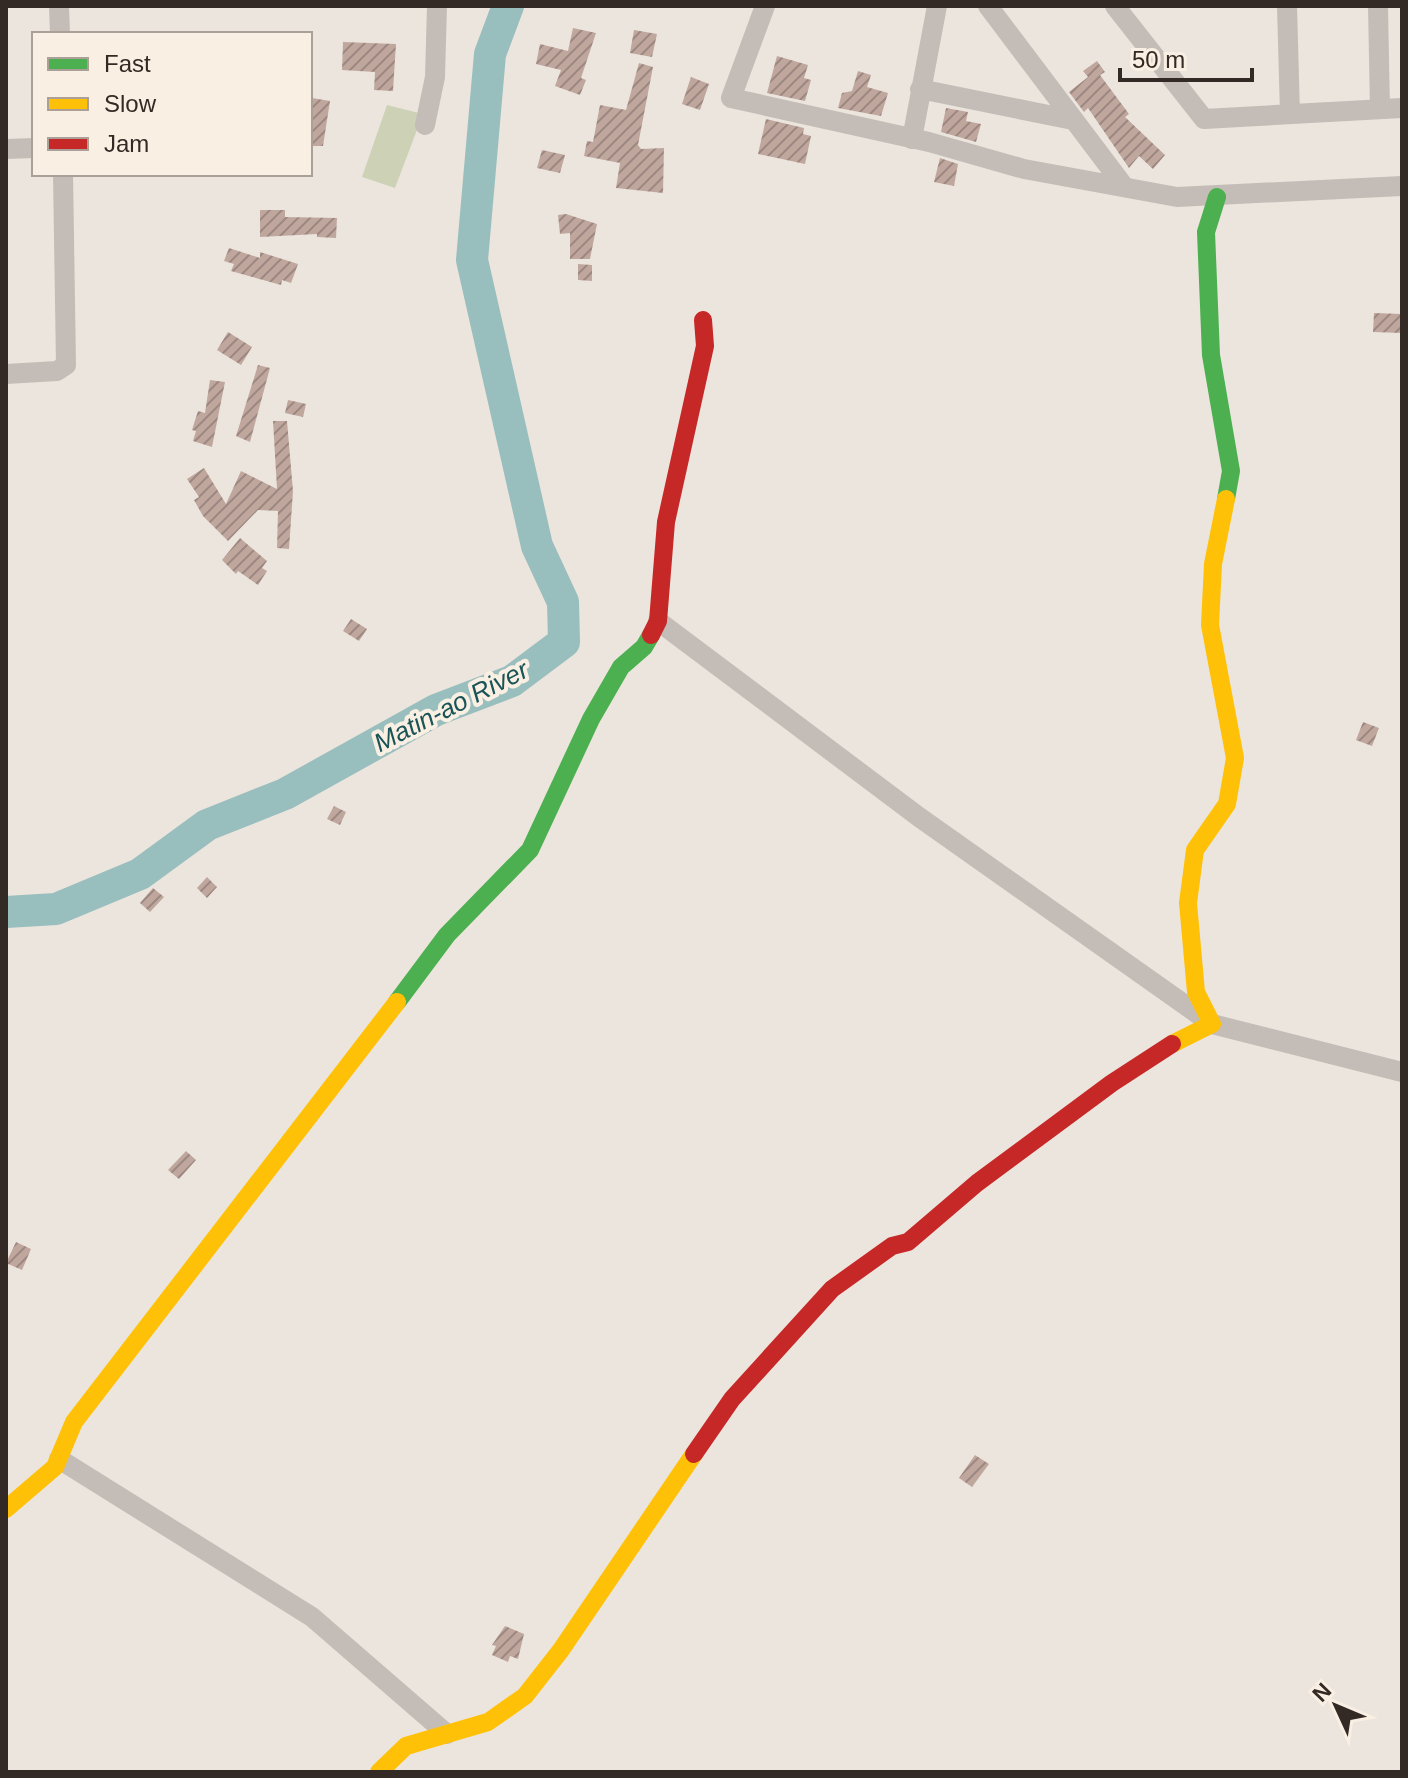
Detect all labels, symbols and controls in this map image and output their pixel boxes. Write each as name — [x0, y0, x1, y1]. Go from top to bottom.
legend — [32, 32, 312, 176]
scale bar — [1120, 32, 1252, 82]
text: 50 m — [1132, 46, 1185, 73]
text: Fast — [104, 50, 151, 77]
text: Slow — [104, 90, 157, 117]
text: Jam — [104, 130, 149, 157]
water label: Matin-ao River — [369, 654, 534, 758]
north arrow — [1296, 1666, 1376, 1746]
text: N — [1307, 1678, 1336, 1707]

